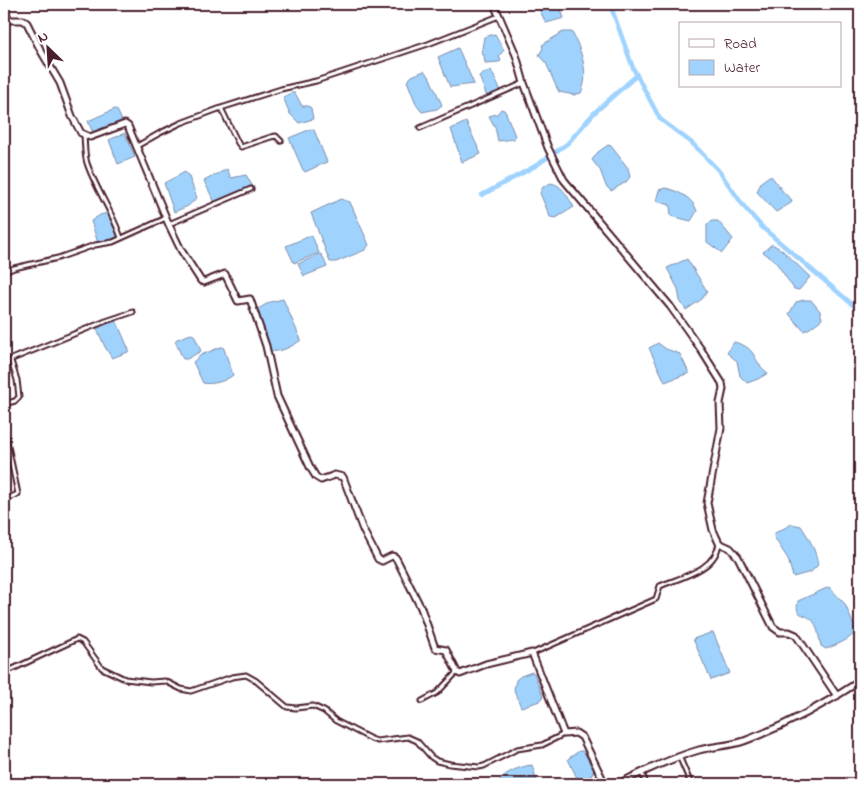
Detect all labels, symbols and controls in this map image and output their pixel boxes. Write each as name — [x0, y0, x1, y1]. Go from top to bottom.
north arrow — [22, 22, 72, 72]
legend — [679, 22, 842, 88]
text: N — [34, 26, 52, 49]
text: Road — [724, 33, 757, 55]
text: Water — [724, 57, 760, 79]

